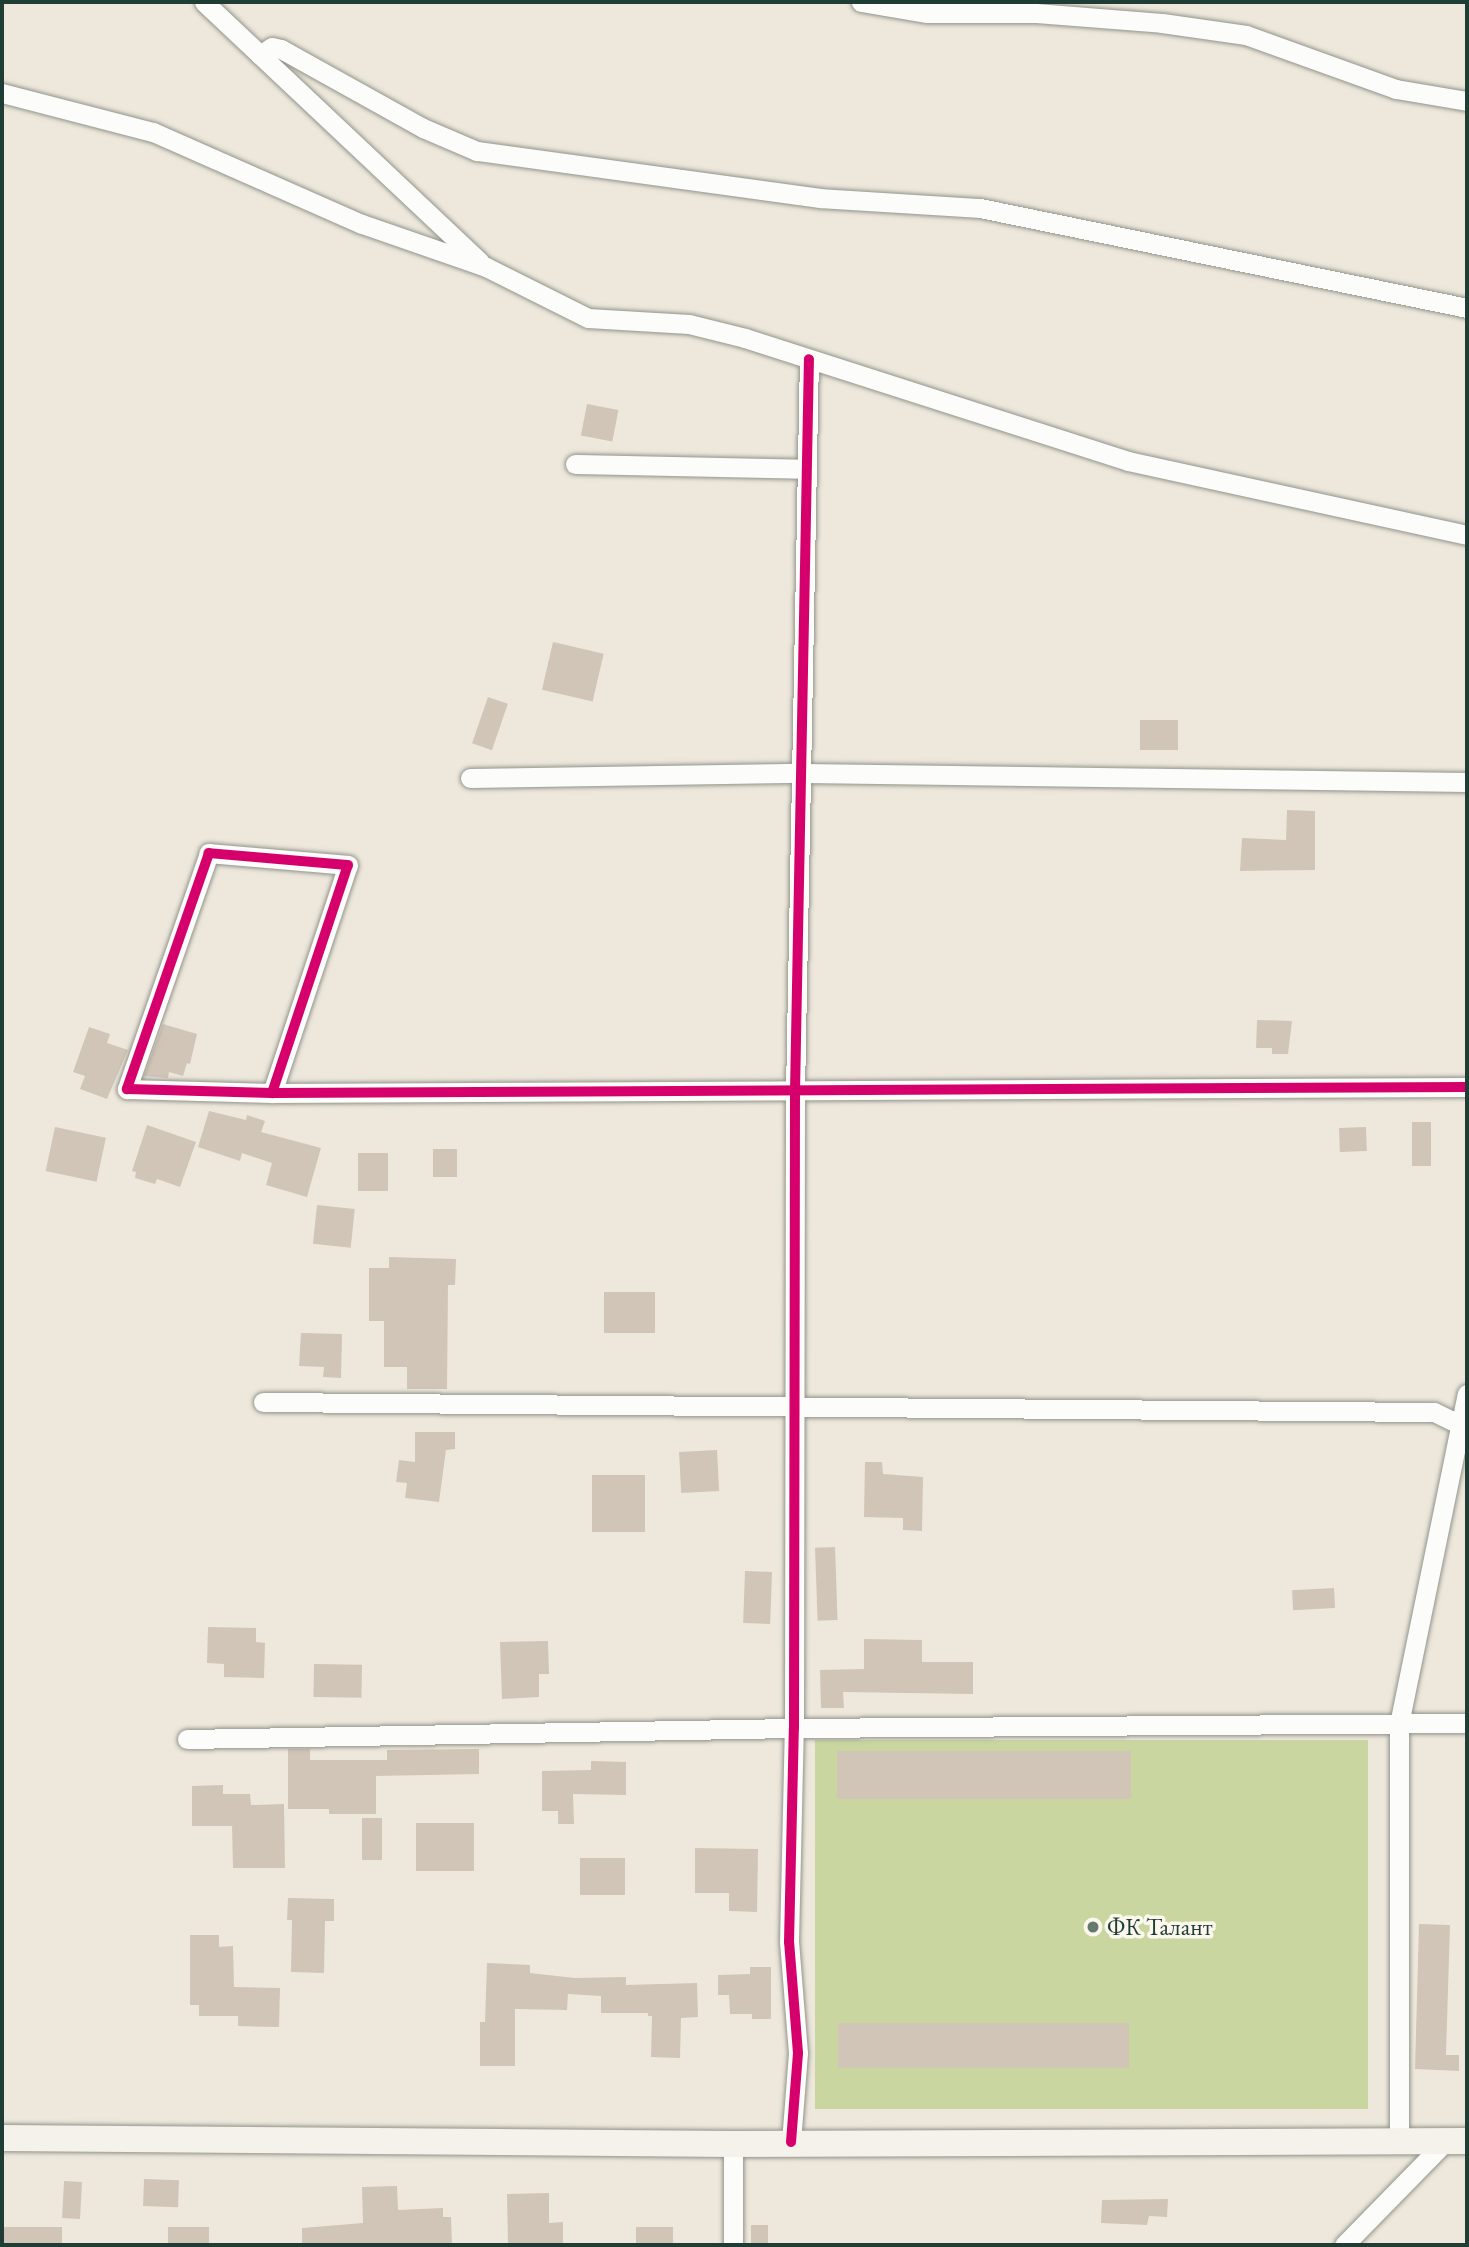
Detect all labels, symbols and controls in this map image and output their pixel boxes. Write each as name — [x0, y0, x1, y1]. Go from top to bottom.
place label: ФК Талант — [1107, 1913, 1213, 1941]
marker: ФК Талант — [1085, 1919, 1101, 1935]

